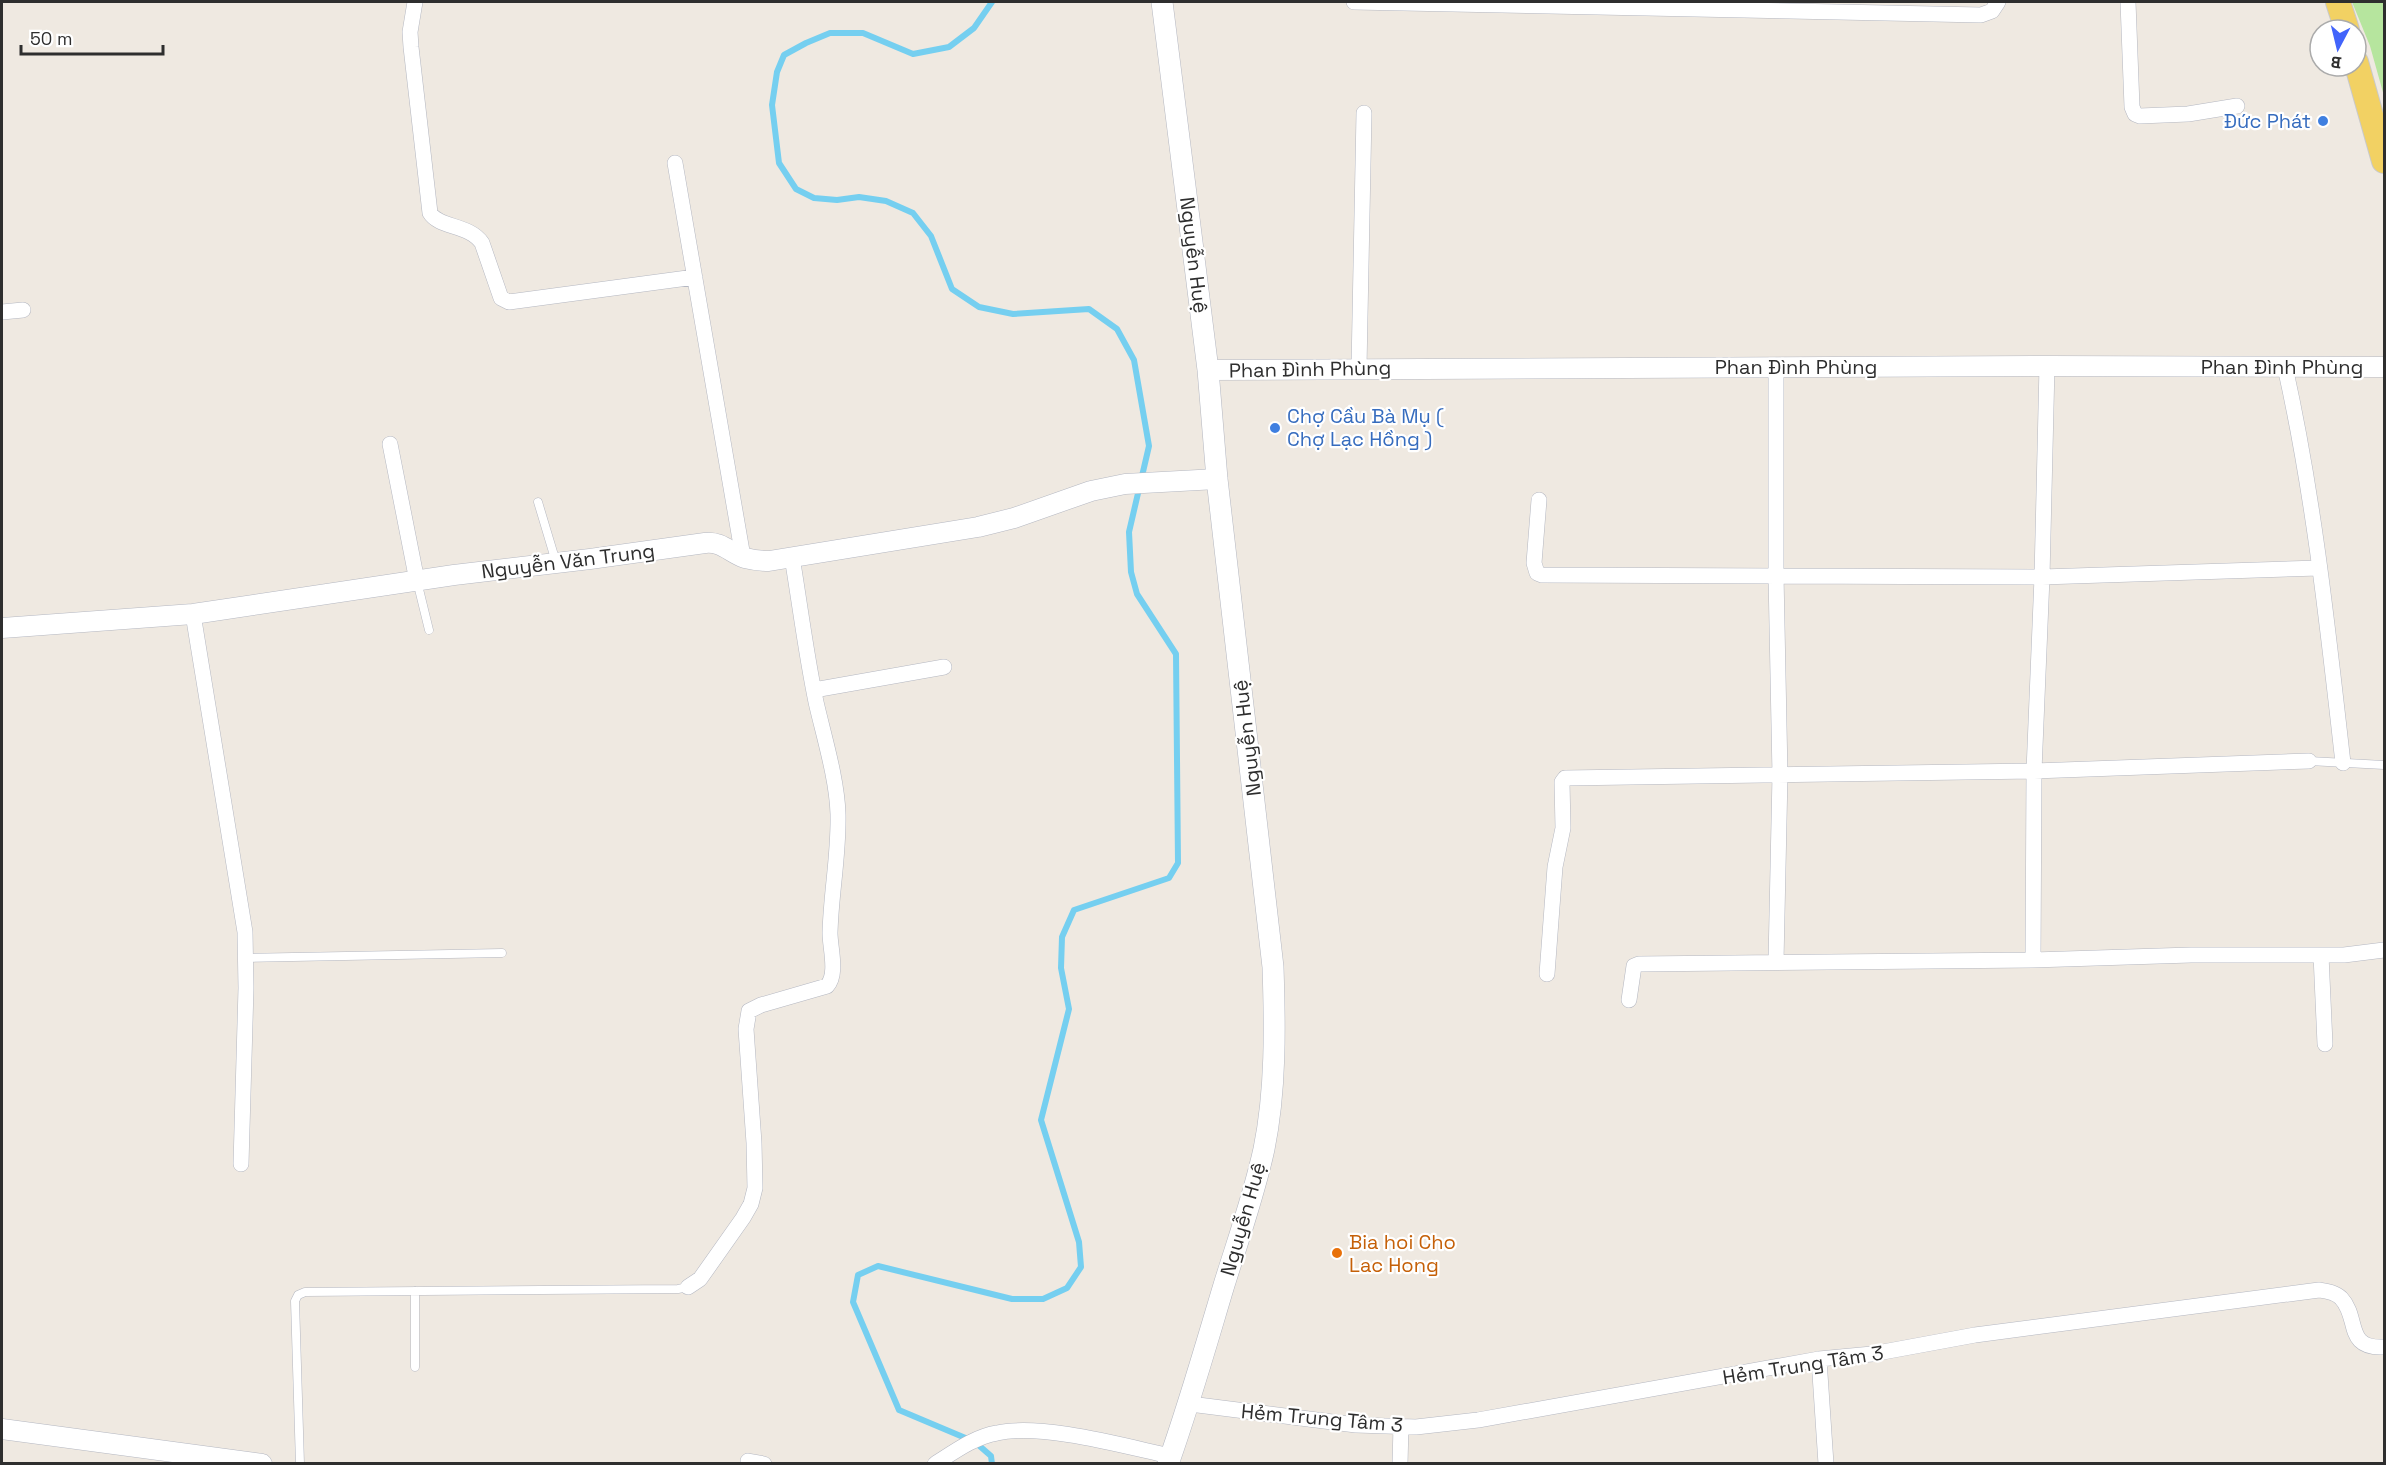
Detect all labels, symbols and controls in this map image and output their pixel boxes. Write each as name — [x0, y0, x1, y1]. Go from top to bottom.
scale bar — [21, 18, 164, 56]
north arrow — [2308, 18, 2368, 78]
text: 50 m — [30, 27, 72, 50]
text: B — [2330, 51, 2343, 73]
place label: Đức Phát — [2224, 108, 2311, 134]
marker: Đức Phát — [2316, 114, 2330, 128]
street label: Nguyễn Huệ — [1174, 195, 1214, 315]
street label: Phan Đình Phùng — [1715, 354, 1877, 380]
street label: Phan Đình Phùng — [2201, 354, 2363, 380]
street label: Phan Đình Phùng — [1229, 355, 1391, 383]
place label: Chợ Cầu Bà Mụ ( Chợ Lạc Hồng ) — [1287, 403, 1444, 452]
marker: Chợ Cầu Bà Mụ ( Chợ Lạc Hồng ) — [1268, 421, 1282, 435]
street label: Nguyễn Văn Trung — [480, 537, 656, 585]
street label: Nguyễn Huệ — [1227, 678, 1267, 798]
street label: Nguyễn Huệ — [1214, 1159, 1272, 1279]
place label: Bia hoi Cho Lac Hong — [1349, 1229, 1456, 1278]
marker: Bia hoi Cho Lac Hong — [1330, 1246, 1344, 1260]
street label: Hẻm Trung Tâm 3 — [1721, 1339, 1885, 1391]
street label: Hẻm Trung Tâm 3 — [1240, 1398, 1404, 1438]

